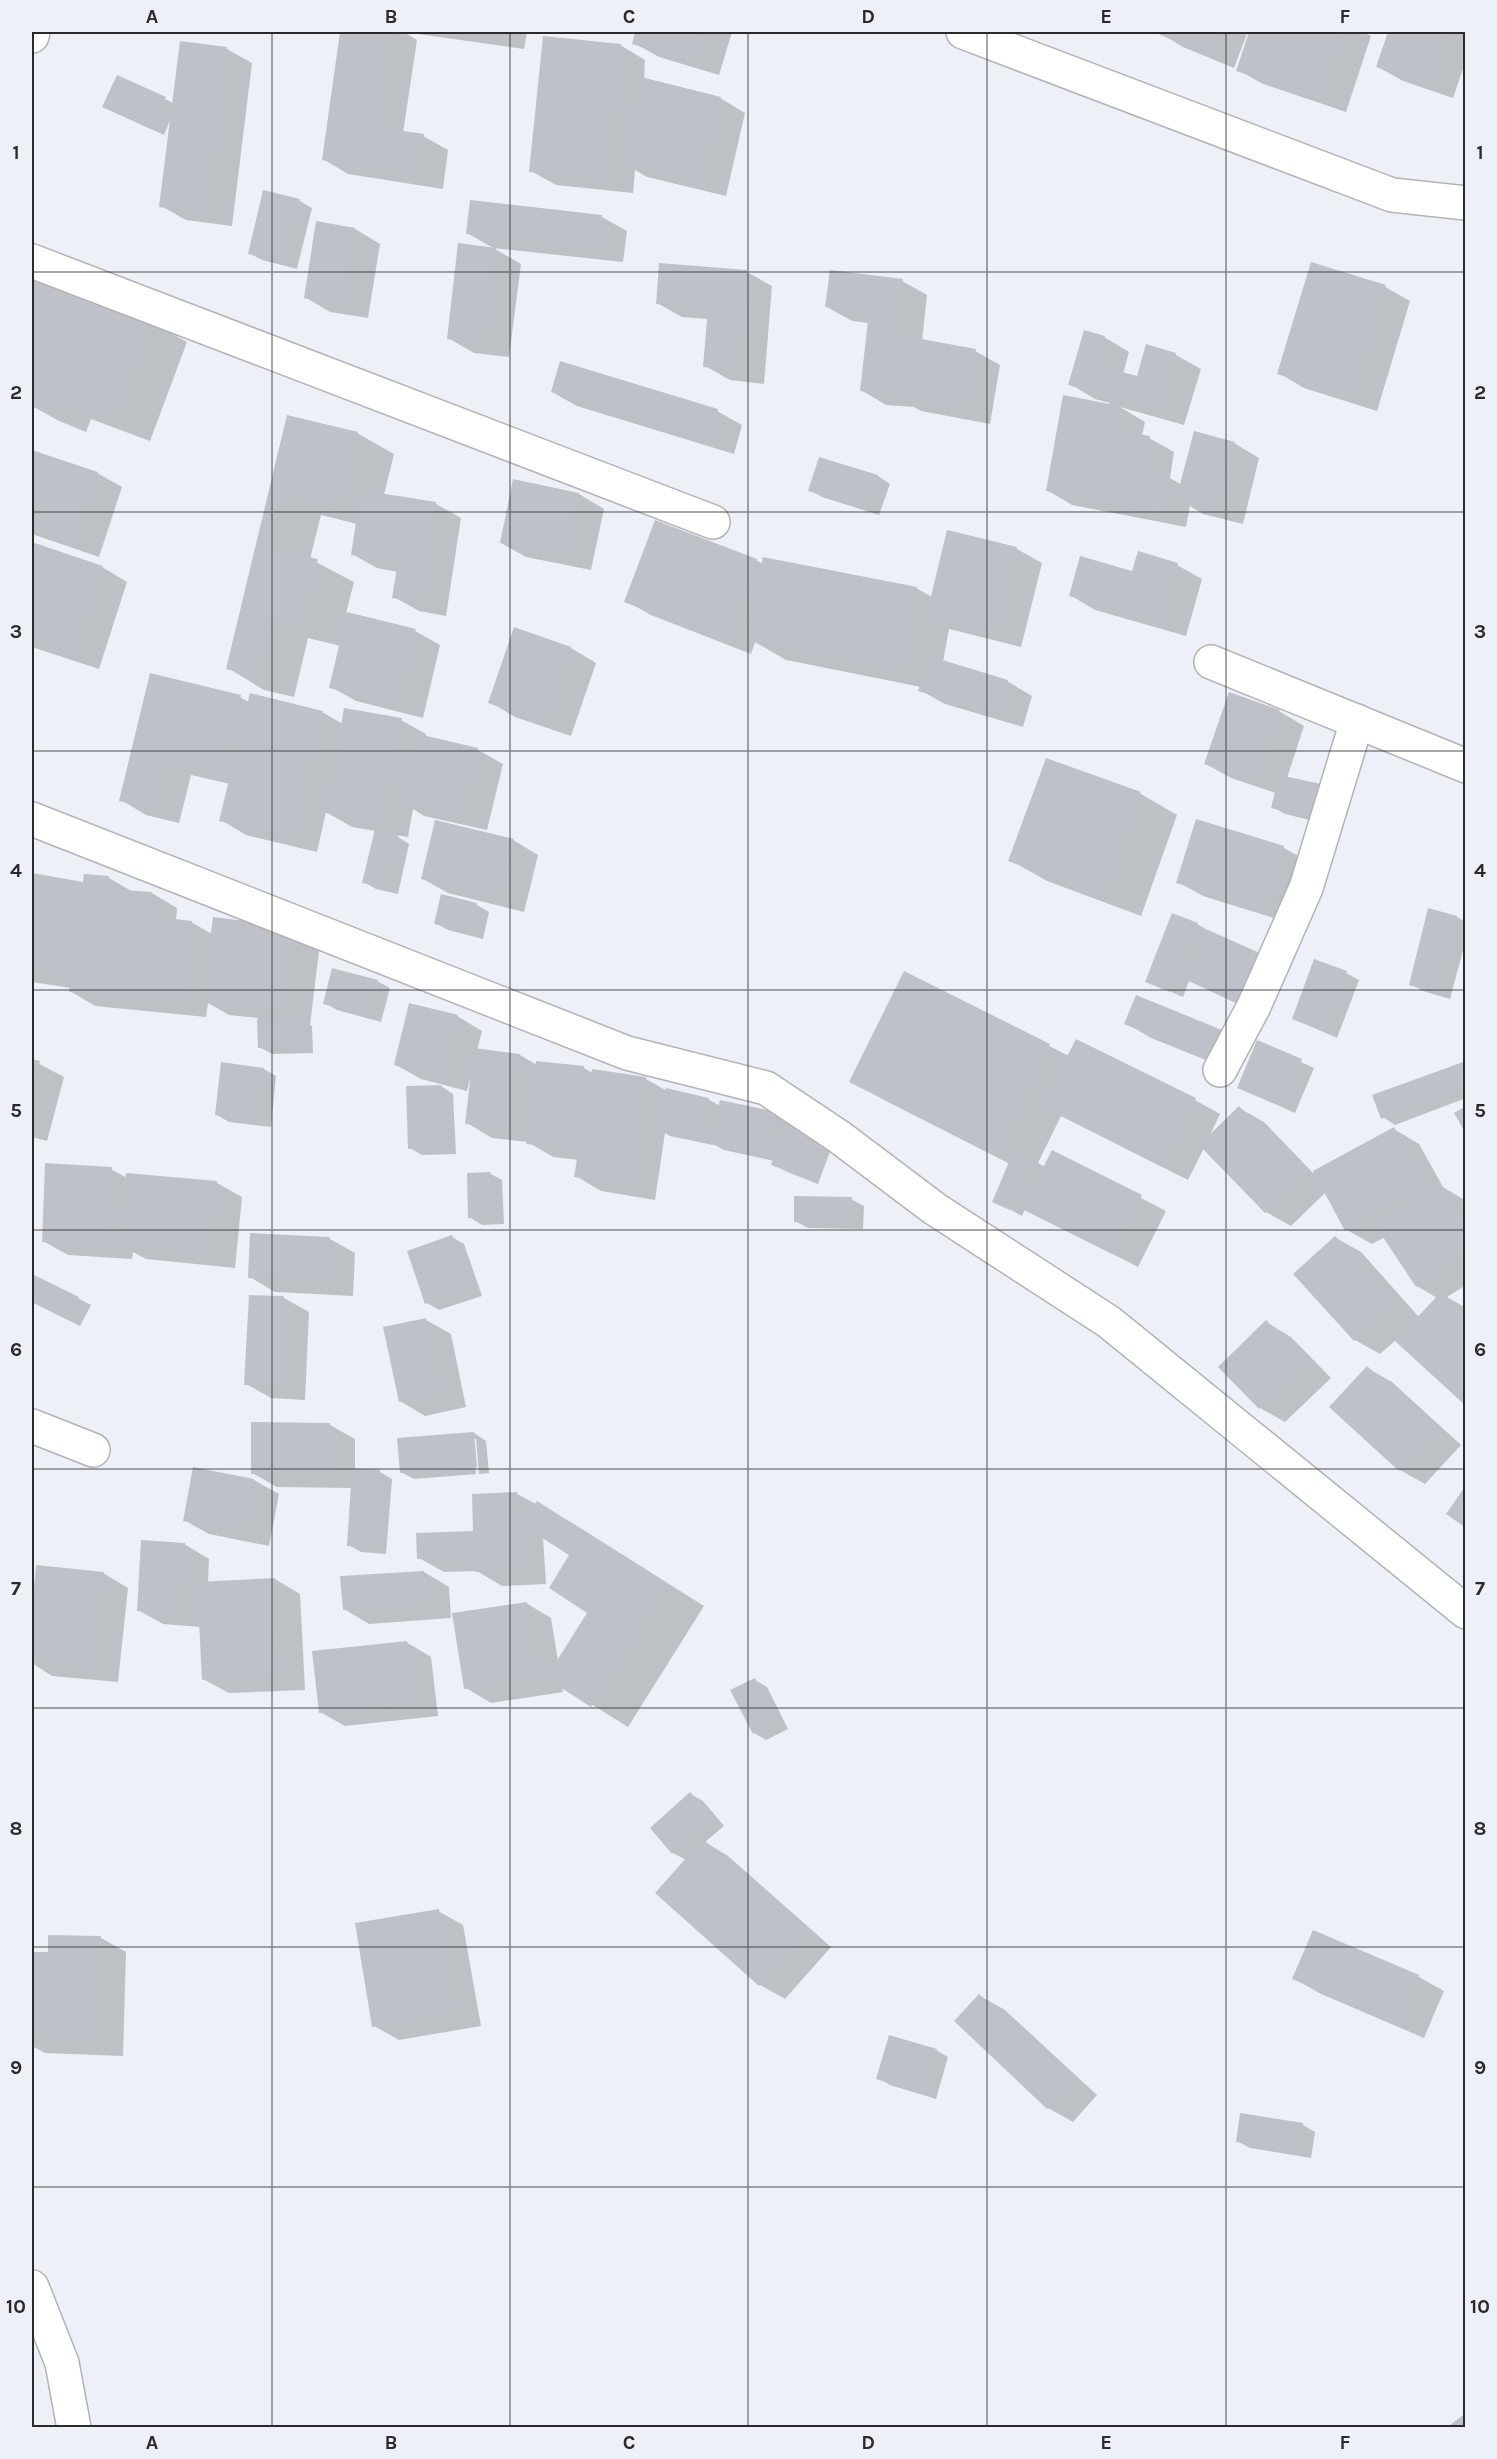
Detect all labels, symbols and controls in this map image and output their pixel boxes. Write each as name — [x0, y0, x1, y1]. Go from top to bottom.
text: A — [146, 5, 159, 28]
text: B — [385, 5, 397, 28]
text: C — [623, 5, 635, 28]
text: D — [861, 5, 875, 28]
text: E — [1100, 5, 1112, 28]
text: F — [1340, 5, 1351, 28]
text: 1 — [12, 141, 20, 164]
text: 1 — [1476, 141, 1484, 164]
text: 2 — [10, 381, 22, 404]
text: 2 — [1474, 381, 1486, 404]
text: 3 — [10, 620, 22, 643]
text: 3 — [1474, 620, 1486, 643]
text: 4 — [10, 859, 22, 882]
text: 4 — [1474, 859, 1486, 882]
text: 5 — [10, 1099, 22, 1122]
text: 5 — [1474, 1099, 1486, 1122]
text: 6 — [10, 1338, 22, 1361]
text: 6 — [1474, 1338, 1486, 1361]
text: 7 — [11, 1577, 21, 1600]
text: 7 — [1475, 1577, 1485, 1600]
text: 8 — [10, 1817, 22, 1840]
text: 8 — [1474, 1817, 1486, 1840]
text: 9 — [10, 2056, 22, 2079]
text: 9 — [1474, 2056, 1486, 2079]
text: 10 — [6, 2295, 26, 2318]
text: 10 — [1470, 2295, 1490, 2318]
text: A — [146, 2431, 159, 2454]
text: B — [385, 2431, 397, 2454]
text: C — [623, 2431, 635, 2454]
text: D — [861, 2431, 875, 2454]
text: E — [1100, 2431, 1112, 2454]
text: F — [1340, 2431, 1351, 2454]

